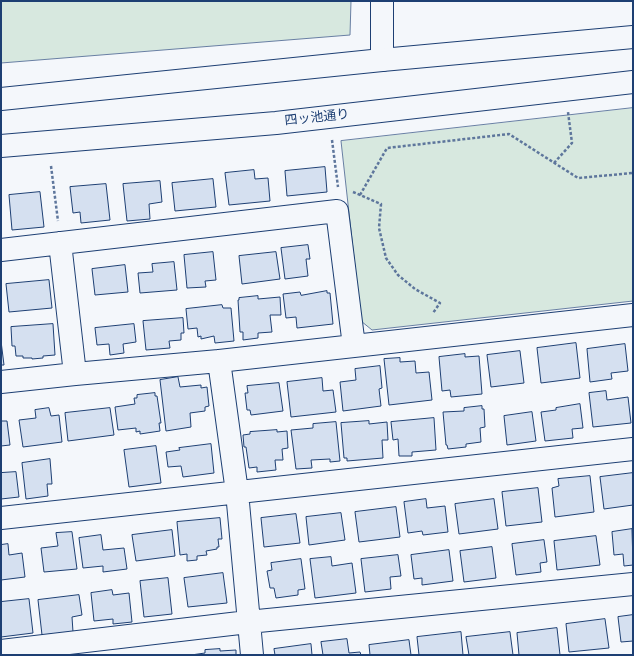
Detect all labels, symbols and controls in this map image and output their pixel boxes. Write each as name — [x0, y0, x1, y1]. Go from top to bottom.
street label: 四ッ池通り — [284, 107, 350, 129]

